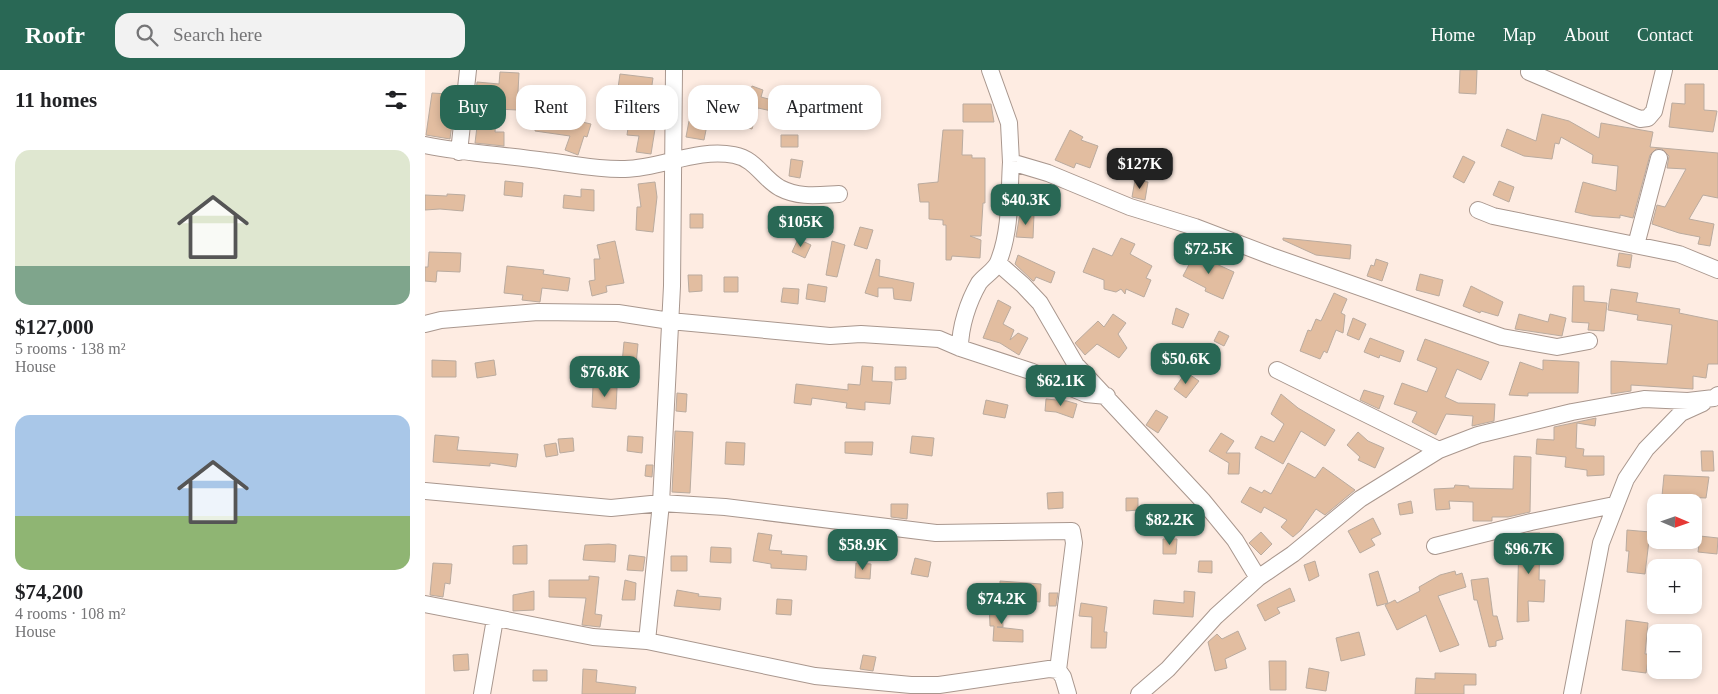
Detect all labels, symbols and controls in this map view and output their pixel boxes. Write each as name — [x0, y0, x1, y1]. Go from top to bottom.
search box — [115, 13, 465, 58]
icon: search — [133, 21, 161, 49]
text: Roofr — [25, 22, 85, 48]
text: Search here — [173, 24, 262, 45]
text: Home — [1431, 25, 1475, 45]
text: Map — [1503, 25, 1536, 45]
text: About — [1564, 25, 1609, 45]
text: Contact — [1637, 25, 1693, 45]
chip: Buy — [440, 85, 506, 130]
chip: Rent — [516, 85, 586, 130]
chip: Filters — [596, 85, 678, 130]
chip: New — [688, 85, 758, 130]
chip: Apartment — [768, 85, 881, 130]
icon: filters — [382, 86, 410, 114]
text: 11 homes — [15, 88, 97, 112]
pin: $127K — [1105, 148, 1175, 190]
text: $127K — [1118, 155, 1162, 172]
icon: home — [168, 182, 258, 272]
pin: $40.3K — [985, 184, 1067, 226]
text: $40.3K — [1002, 191, 1050, 208]
pin: $105K — [766, 206, 836, 248]
text: $105K — [779, 213, 823, 230]
pin: $72.5K — [1168, 232, 1250, 275]
text: $72.5K — [1185, 240, 1233, 257]
text: $127,000 — [15, 315, 94, 339]
text: 5 rooms · 138 m² — [15, 340, 126, 357]
pin: $50.6K — [1145, 342, 1227, 385]
text: $50.6K — [1162, 350, 1210, 367]
pin: $76.8K — [564, 356, 646, 398]
text: House — [15, 358, 56, 375]
text: $76.8K — [581, 363, 629, 380]
pin: $62.1K — [1020, 364, 1102, 407]
text: $62.1K — [1037, 372, 1085, 389]
icon: home — [168, 447, 258, 537]
north arrow — [1647, 494, 1703, 549]
map controls — [1647, 494, 1702, 679]
pin: $82.2K — [1129, 504, 1211, 546]
text: $82.2K — [1146, 511, 1194, 528]
pin: $58.9K — [822, 528, 904, 571]
pin: $96.7K — [1488, 532, 1570, 575]
text: $58.9K — [839, 536, 887, 553]
text: $96.7K — [1505, 540, 1553, 557]
button: + — [1647, 559, 1702, 614]
text: $74,200 — [15, 580, 83, 604]
pin: $74.2K — [961, 582, 1043, 625]
text: $74.2K — [978, 590, 1026, 607]
text: 4 rooms · 108 m² — [15, 605, 126, 622]
text: House — [15, 623, 56, 640]
button: − — [1647, 624, 1702, 679]

